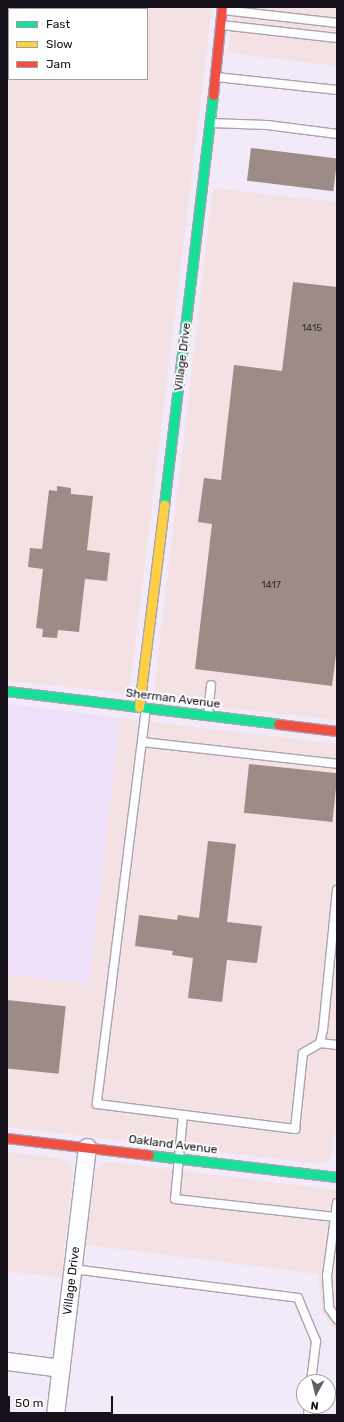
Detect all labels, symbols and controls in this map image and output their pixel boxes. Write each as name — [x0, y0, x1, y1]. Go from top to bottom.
legend — [8, 8, 148, 80]
text: Fast — [46, 17, 70, 31]
text: Slow — [46, 37, 73, 51]
text: Jam — [46, 57, 71, 71]
street label: Village Drive — [172, 322, 194, 392]
house number: 1415 — [302, 323, 322, 335]
house number: 1417 — [261, 580, 281, 592]
street label: Sherman Avenue — [125, 686, 221, 712]
street label: Oakland Avenue — [128, 1132, 218, 1158]
street label: Village Drive — [61, 1246, 83, 1316]
north arrow — [296, 1374, 336, 1414]
scale bar — [10, 1388, 115, 1414]
text: 50 m — [15, 1396, 43, 1410]
text: N — [310, 1398, 319, 1412]

